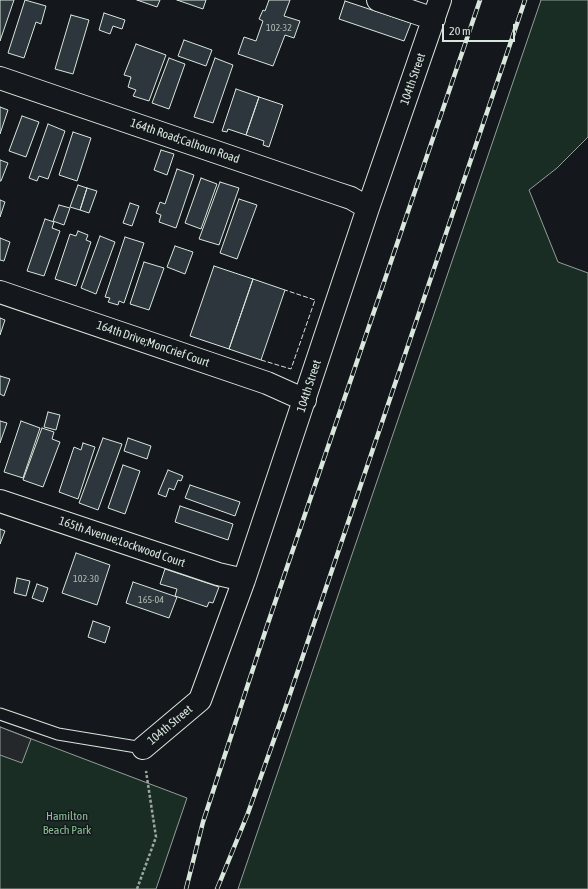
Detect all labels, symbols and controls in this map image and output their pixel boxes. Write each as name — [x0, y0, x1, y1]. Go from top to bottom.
scale bar — [444, 16, 517, 42]
house number: 102-32 — [266, 22, 292, 34]
text: 20 m — [449, 24, 471, 38]
street label: 104th Street — [397, 51, 429, 107]
street label: 164th Road;Calhoun Road — [128, 116, 242, 166]
street label: 164th Drive;MonCrief Court — [95, 318, 211, 370]
street label: 104th Street — [294, 358, 324, 414]
street label: 165th Avenue;Lockwood Court — [57, 514, 187, 570]
house number: 102-30 — [73, 573, 99, 585]
house number: 165-04 — [138, 594, 164, 606]
street label: 104th Street — [145, 702, 195, 748]
park label: Hamilton Beach Park — [43, 809, 91, 837]

